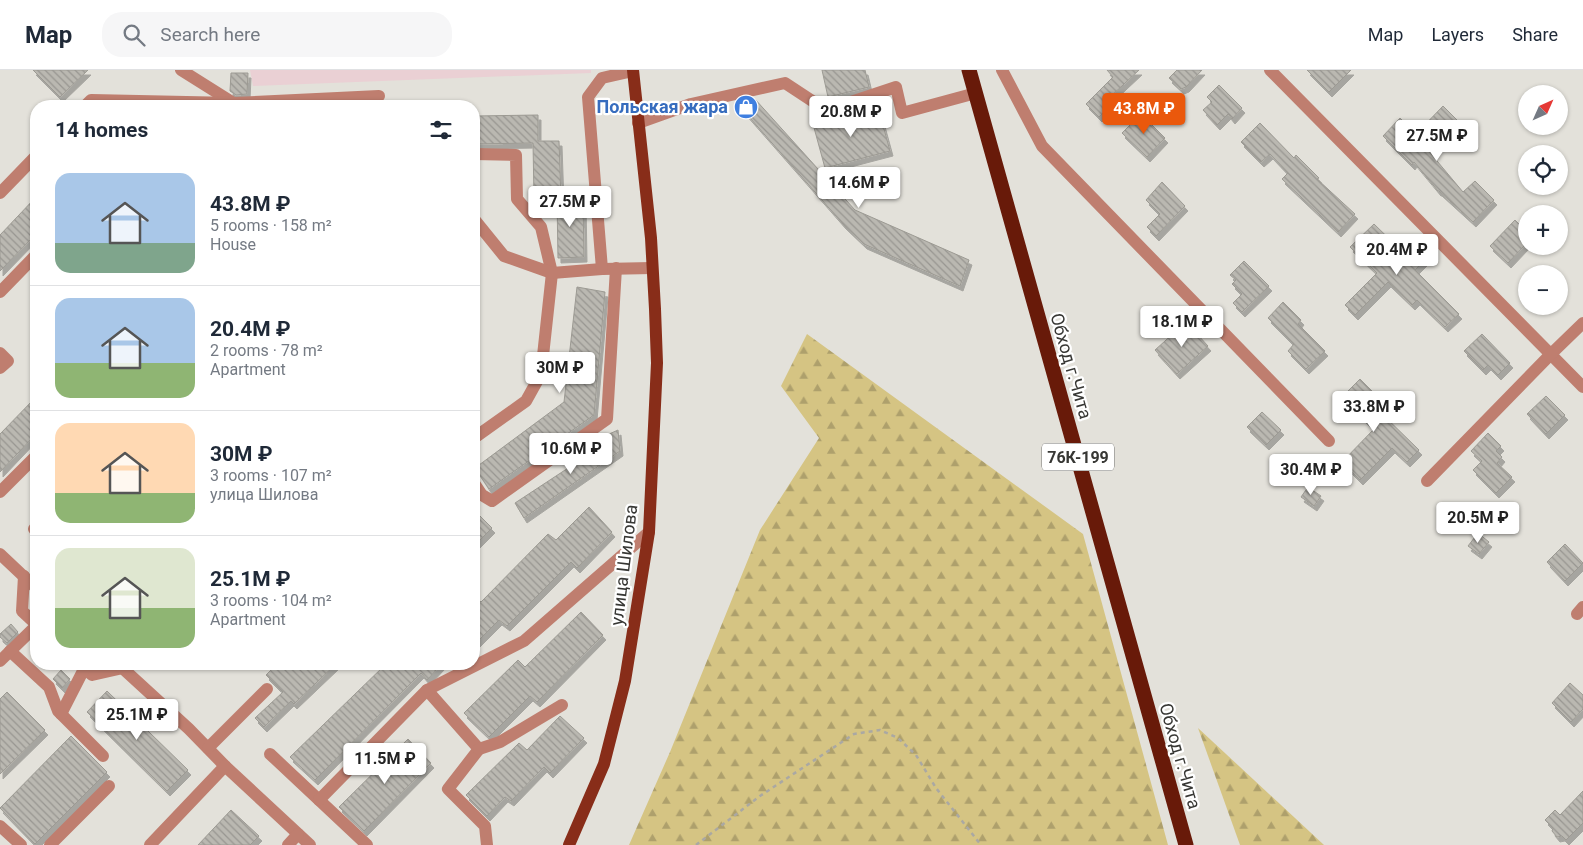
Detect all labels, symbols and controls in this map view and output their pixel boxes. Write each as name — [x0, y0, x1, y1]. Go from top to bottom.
search box — [102, 12, 452, 57]
text: Map — [25, 21, 72, 49]
icon: search — [120, 21, 148, 49]
text: Search here — [160, 23, 260, 46]
text: Map — [1368, 24, 1403, 45]
text: Layers — [1431, 24, 1484, 45]
text: Share — [1512, 24, 1558, 45]
north arrow — [1518, 85, 1568, 135]
map controls — [1518, 85, 1568, 315]
pin: 43.8M ₽ — [1098, 92, 1190, 135]
shop icon: Польская жара — [733, 94, 759, 120]
place label: Польская жара — [596, 96, 728, 117]
pin: 20.8M ₽ — [805, 96, 897, 138]
text: 43.8M ₽ — [1113, 99, 1175, 118]
text: 20.8M ₽ — [820, 102, 882, 121]
icon: filters — [427, 116, 455, 144]
text: 14 homes — [55, 118, 148, 142]
pin: 27.5M ₽ — [1391, 119, 1483, 162]
text: 27.5M ₽ — [1406, 126, 1468, 145]
button: locate — [1518, 145, 1568, 195]
pin: 14.6M ₽ — [813, 166, 905, 209]
text: 14.6M ₽ — [828, 173, 890, 192]
pin: 27.5M ₽ — [524, 186, 616, 228]
text: 43.8M ₽ — [210, 192, 291, 216]
text: 27.5M ₽ — [539, 192, 601, 211]
icon: home — [95, 193, 155, 253]
button: + — [1518, 205, 1568, 255]
text: 5 rooms · 158 m² — [210, 216, 332, 235]
pin: 20.4M ₽ — [1351, 234, 1443, 276]
text: House — [210, 235, 256, 254]
text: 20.4M ₽ — [1366, 240, 1428, 259]
button: − — [1518, 265, 1568, 315]
pin: 18.1M ₽ — [1136, 306, 1228, 348]
street label: Обход г.Чита — [1046, 310, 1097, 421]
text: 18.1M ₽ — [1151, 312, 1213, 331]
text: 20.4M ₽ — [210, 317, 291, 341]
icon: home — [95, 318, 155, 378]
text: 2 rooms · 78 m² — [210, 341, 323, 360]
pin: 30M ₽ — [525, 352, 595, 394]
text: 30M ₽ — [536, 358, 584, 377]
text: Apartment — [210, 360, 286, 379]
pin: 33.8M ₽ — [1328, 390, 1420, 433]
text: 33.8M ₽ — [1343, 397, 1405, 416]
pin: 10.6M ₽ — [525, 432, 617, 475]
text: 10.6M ₽ — [540, 439, 602, 458]
text: 30M ₽ — [210, 442, 273, 466]
icon: home — [95, 443, 155, 503]
road number: 76К-199 — [1042, 444, 1114, 471]
pin: 30.4M ₽ — [1265, 454, 1357, 496]
text: 30.4M ₽ — [1280, 460, 1342, 479]
text: 3 rooms · 107 m² — [210, 466, 332, 485]
text: улица Шилова — [210, 485, 318, 504]
pin: 20.5M ₽ — [1432, 502, 1524, 544]
street label: улица Шилова — [606, 503, 641, 627]
text: 20.5M ₽ — [1447, 508, 1509, 527]
text: 25.1M ₽ — [210, 567, 291, 591]
icon: home — [95, 568, 155, 628]
text: 3 rooms · 104 m² — [210, 591, 332, 610]
text: Apartment — [210, 610, 286, 629]
pin: 25.1M ₽ — [91, 698, 183, 741]
street label: Обход г.Чита — [1155, 700, 1206, 811]
text: 25.1M ₽ — [106, 705, 168, 724]
pin: 11.5M ₽ — [339, 742, 431, 785]
text: 11.5M ₽ — [354, 749, 416, 768]

